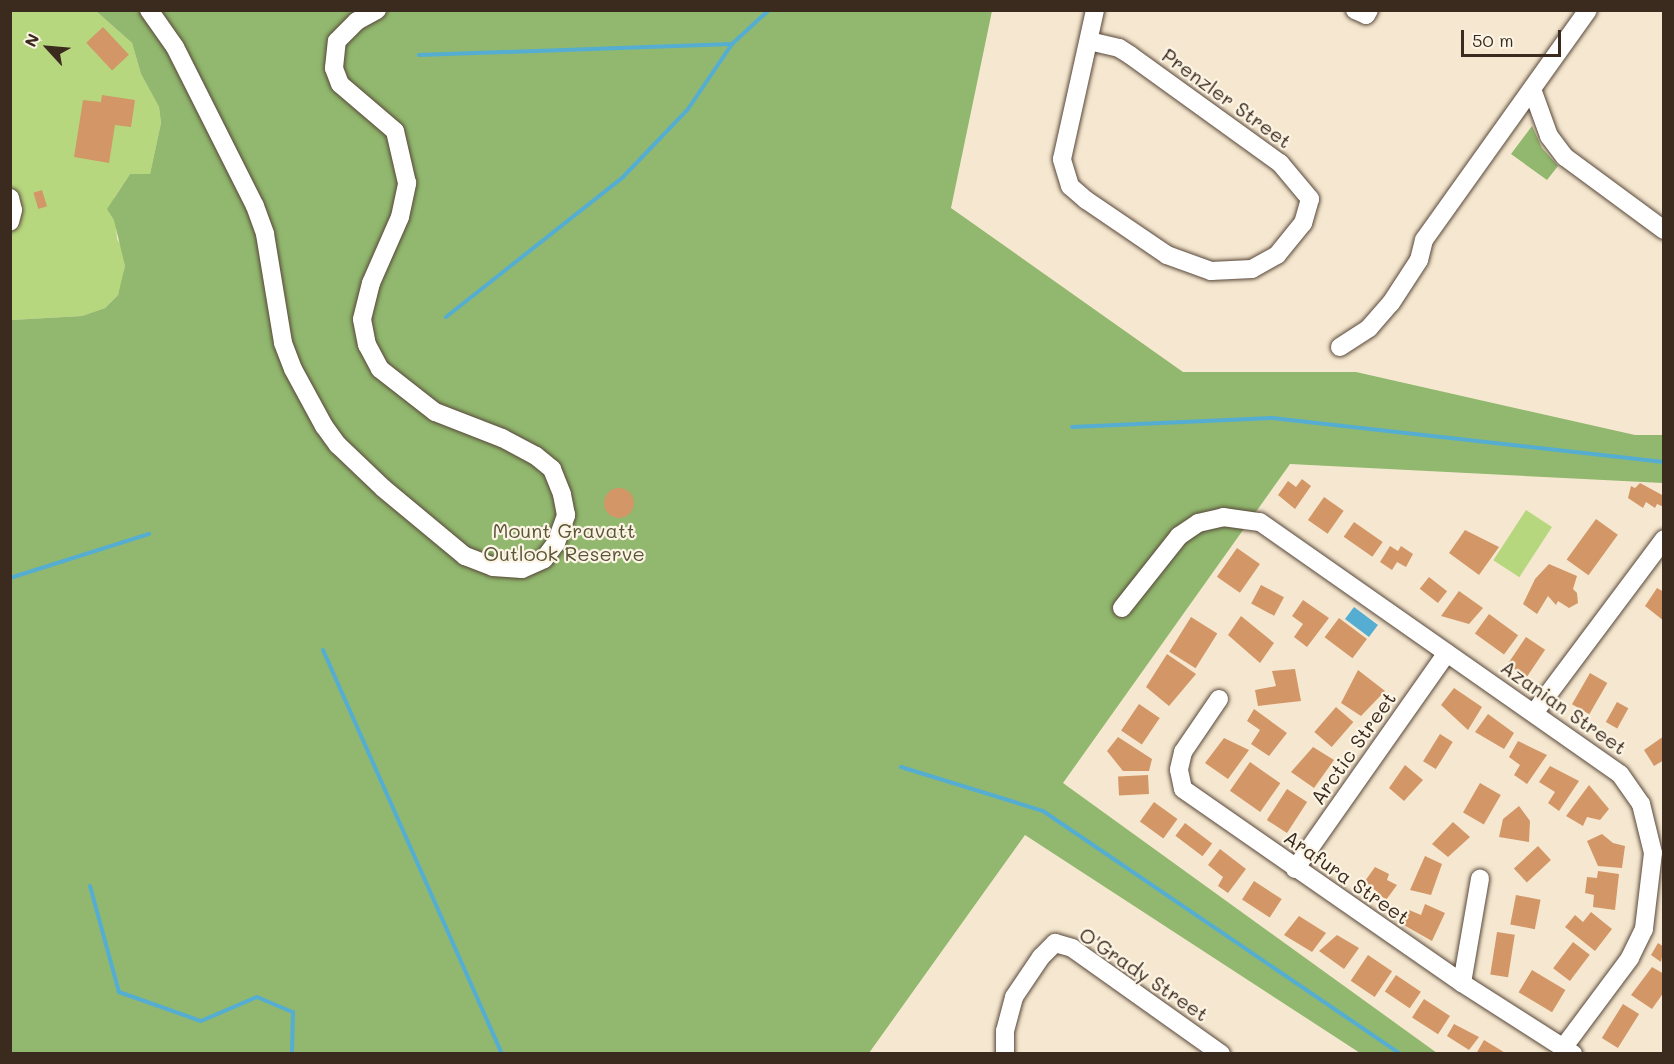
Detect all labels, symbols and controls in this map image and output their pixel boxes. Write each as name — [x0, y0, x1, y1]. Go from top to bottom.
north arrow — [18, 18, 78, 78]
scale bar — [1464, 18, 1564, 56]
text: 50 m — [1472, 28, 1514, 52]
text: N — [19, 30, 43, 50]
street label: Prenzler Street — [1158, 43, 1296, 153]
park label: Mount Gravatt Outlook Reserve — [483, 518, 645, 565]
street label: Azanian Street — [1496, 655, 1632, 759]
street label: Arctic Street — [1305, 687, 1401, 809]
street label: Arafura Street — [1280, 825, 1414, 929]
street label: O'Grady Street — [1075, 922, 1213, 1026]

